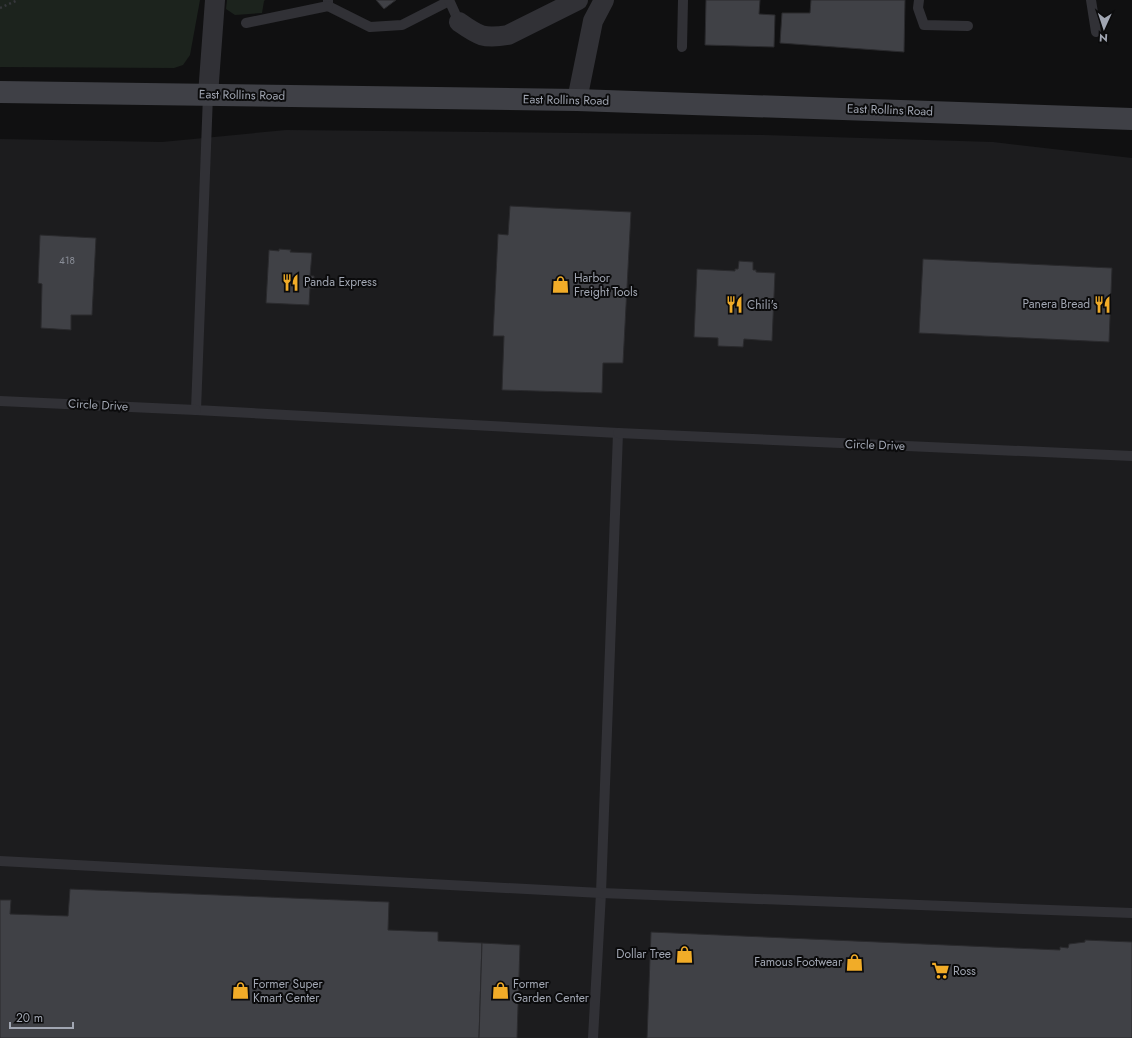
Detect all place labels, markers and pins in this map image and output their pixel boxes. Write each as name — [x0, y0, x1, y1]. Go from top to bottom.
place label: Harbor Freight Tools — [574, 269, 638, 301]
restaurant icon: Panda Express — [281, 272, 301, 292]
place label: Panda Express — [304, 273, 377, 291]
shop icon: Harbor Freight Tools — [551, 275, 571, 295]
restaurant icon: Panera Bread — [1093, 294, 1113, 314]
restaurant icon: Chili's — [724, 295, 744, 315]
place label: Panera Bread — [1023, 295, 1090, 313]
place label: Chili's — [747, 296, 778, 314]
shop icon: Dollar Tree — [674, 944, 694, 964]
place label: Dollar Tree — [616, 945, 671, 963]
shop icon: Famous Footwear — [845, 952, 865, 972]
place label: Famous Footwear — [754, 953, 843, 971]
supermarket icon: Ross — [930, 961, 950, 981]
place label: Ross — [953, 962, 976, 980]
place label: Former Super Kmart Center — [253, 975, 323, 1007]
place label: Former Garden Center — [513, 975, 590, 1007]
shop icon: Former Super Kmart Center — [230, 981, 250, 1001]
shop icon: Former Garden Center — [490, 981, 510, 1001]

